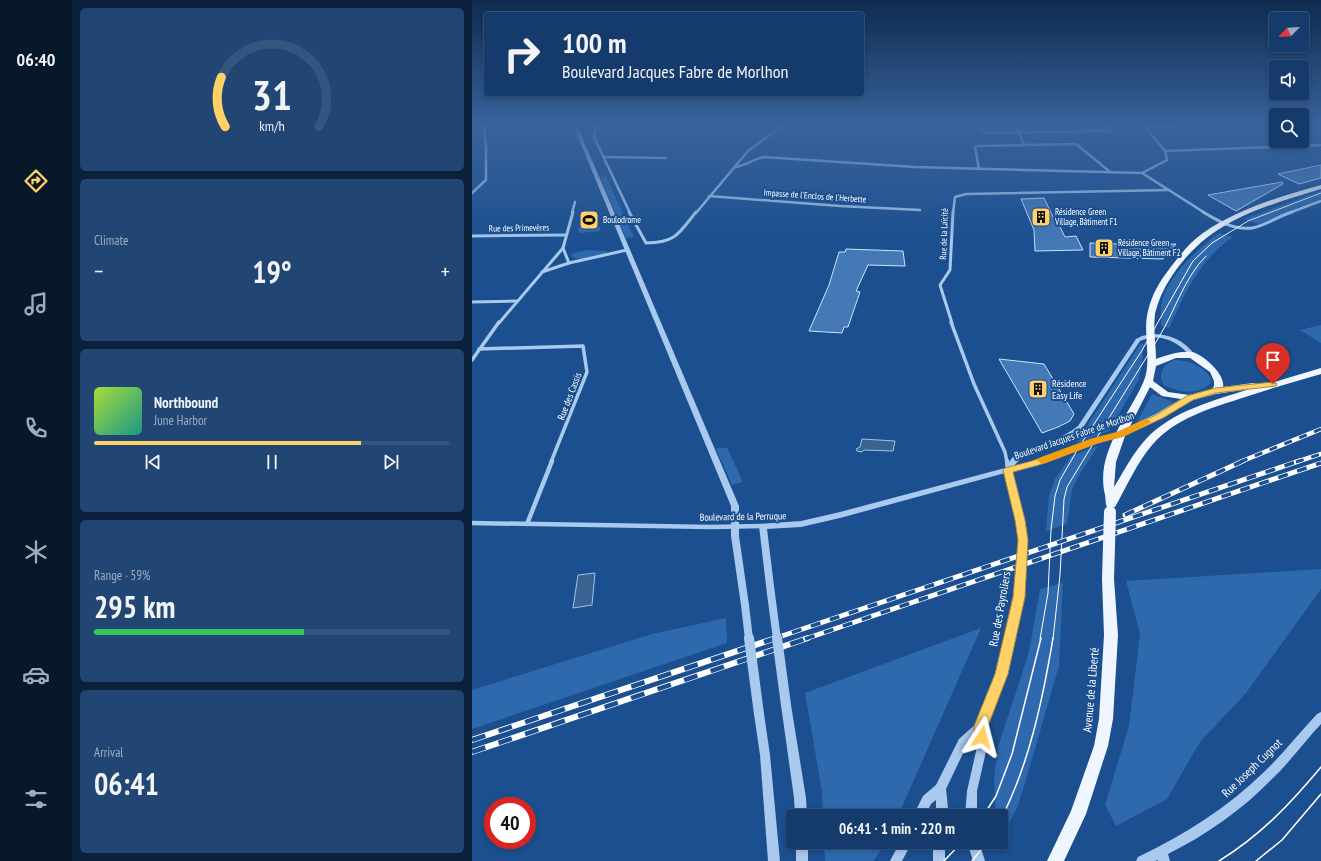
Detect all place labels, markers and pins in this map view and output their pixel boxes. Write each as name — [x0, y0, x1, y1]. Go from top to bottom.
building icon: Résidence Green Village, Bâtiment F1 — [1030, 206, 1052, 228]
place label: Résidence Green Village, Bâtiment F1 — [1054, 206, 1117, 227]
sports icon: Boulodrome — [578, 209, 600, 231]
place label: Boulodrome — [603, 214, 641, 225]
building icon: Résidence Green Village, Bâtiment F2 — [1093, 237, 1115, 259]
place label: Résidence Green Village, Bâtiment F2 — [1117, 237, 1180, 258]
pin — [1256, 343, 1290, 384]
place label: Résidence Easy Life — [1052, 377, 1086, 402]
building icon: Résidence Easy Life — [1027, 378, 1049, 400]

